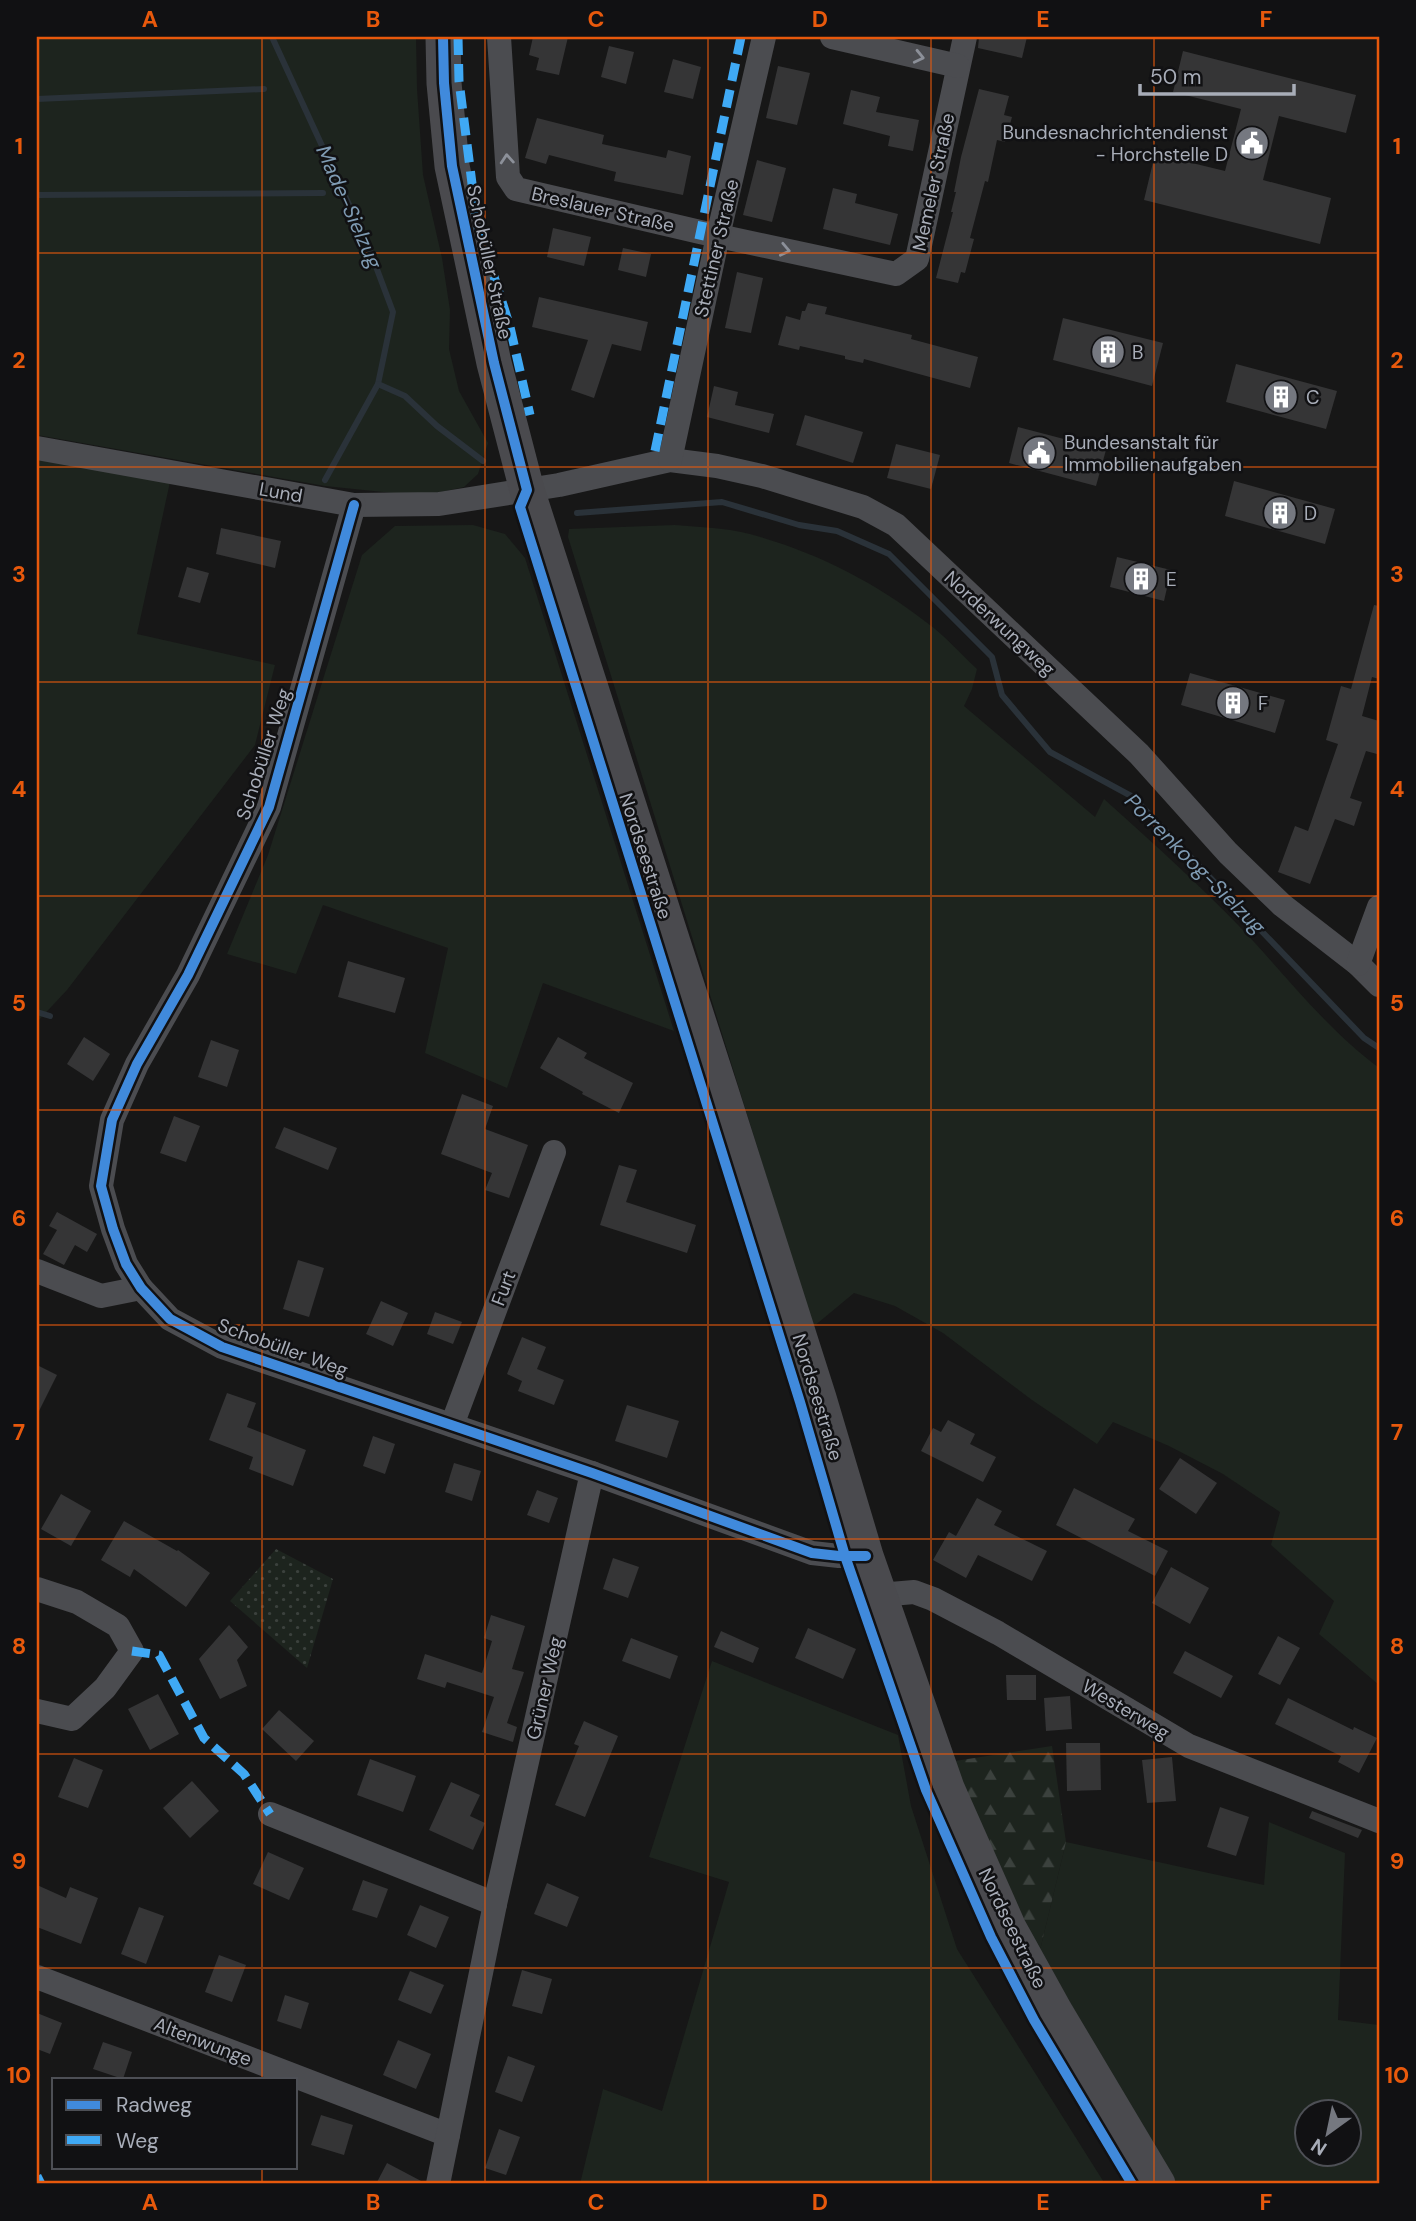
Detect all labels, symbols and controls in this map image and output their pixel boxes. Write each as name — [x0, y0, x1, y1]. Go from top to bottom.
text: A — [142, 4, 158, 34]
text: B — [366, 4, 380, 34]
text: C — [588, 4, 604, 34]
text: D — [812, 4, 828, 34]
text: E — [1036, 4, 1050, 34]
text: F — [1260, 4, 1273, 34]
one-way arrow — [913, 49, 925, 63]
scale bar — [1140, 52, 1294, 96]
text: 50 m — [1150, 63, 1201, 91]
street label: Memeler Straße — [907, 111, 960, 253]
place label: Bundesnachrichtendienst - Horchstelle D — [1002, 120, 1228, 167]
public building icon: Bundesnachrichtendienst - Horchstelle D — [1233, 124, 1271, 162]
text: 1 — [15, 131, 23, 161]
text: 1 — [1393, 131, 1401, 161]
water label: Made-Sielzug — [309, 141, 389, 274]
one-way arrow — [500, 153, 515, 164]
street label: Stettiner Straße — [688, 177, 745, 320]
street label: Breslauer Straße — [529, 181, 677, 238]
street label: Schobüller Straße — [461, 183, 518, 342]
one-way arrow — [779, 242, 791, 257]
building icon: B — [1089, 333, 1127, 371]
place label: B — [1132, 340, 1143, 365]
text: 2 — [12, 345, 26, 375]
text: 2 — [1390, 345, 1404, 375]
building icon: C — [1262, 378, 1300, 416]
place label: C — [1306, 385, 1320, 410]
place label: Bundesanstalt für Immobilienaufgaben — [1064, 430, 1242, 477]
public building icon: Bundesanstalt für Immobilienaufgaben — [1020, 434, 1058, 472]
street label: Lund — [257, 476, 305, 509]
building icon: D — [1261, 494, 1299, 532]
place label: D — [1304, 501, 1317, 526]
text: 3 — [12, 559, 26, 589]
text: 3 — [1390, 559, 1404, 589]
building icon: E — [1122, 560, 1160, 598]
street label: Norderwungweg — [939, 565, 1061, 682]
place label: E — [1166, 567, 1177, 592]
building icon: F — [1214, 684, 1252, 722]
street label: Schobüller Weg — [230, 685, 297, 823]
place label: F — [1258, 691, 1268, 716]
text: 4 — [12, 774, 27, 804]
text: 4 — [1390, 774, 1405, 804]
water label: Porrenkoog-Sielzug — [1118, 787, 1272, 941]
street label: Nordseestraße — [613, 790, 678, 922]
text: 5 — [12, 988, 26, 1018]
text: 5 — [1390, 988, 1404, 1018]
text: 6 — [12, 1203, 26, 1233]
text: 6 — [1390, 1203, 1404, 1233]
street label: Furt — [485, 1267, 522, 1309]
street label: Schobüller Weg — [214, 1312, 352, 1383]
street label: Nordseestraße — [786, 1331, 849, 1463]
text: 7 — [13, 1417, 25, 1447]
text: 7 — [1391, 1417, 1403, 1447]
text: 8 — [12, 1631, 26, 1661]
text: 8 — [1390, 1631, 1404, 1661]
street label: Grüner Weg — [521, 1634, 569, 1742]
street label: Westerweg — [1077, 1674, 1174, 1746]
text: 9 — [12, 1846, 26, 1876]
text: 9 — [1390, 1846, 1404, 1876]
street label: Nordseestraße — [973, 1864, 1053, 1993]
street label: Altenwunge — [150, 2011, 255, 2072]
text: 10 — [7, 2060, 31, 2090]
text: 10 — [1385, 2060, 1409, 2090]
legend — [52, 2078, 298, 2168]
text: Radweg — [116, 2091, 192, 2119]
north arrow — [1294, 2098, 1364, 2168]
text: Weg — [116, 2127, 159, 2155]
text: N — [1306, 2133, 1332, 2161]
text: A — [142, 2187, 158, 2217]
text: B — [366, 2187, 380, 2217]
text: C — [588, 2187, 604, 2217]
text: D — [812, 2187, 828, 2217]
text: E — [1036, 2187, 1050, 2217]
text: F — [1260, 2187, 1273, 2217]

